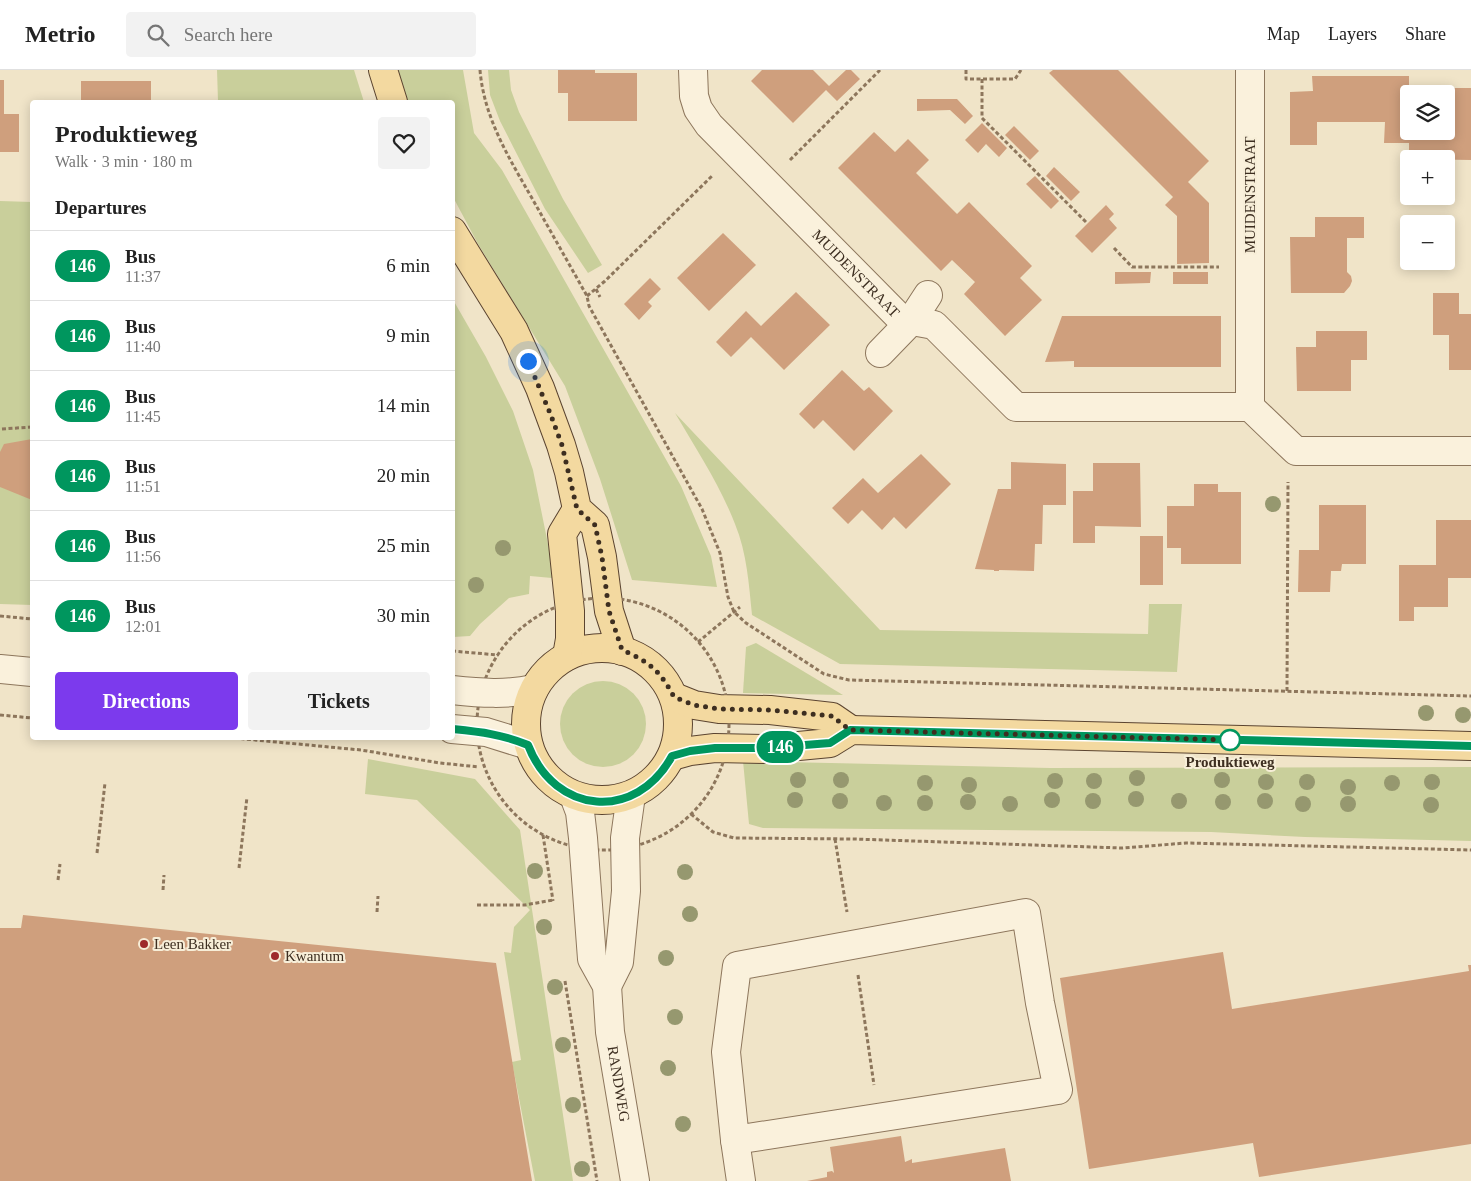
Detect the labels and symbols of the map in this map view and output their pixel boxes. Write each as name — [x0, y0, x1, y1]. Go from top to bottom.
street label: MUIDENSTRAAT — [1242, 137, 1258, 253]
street label: MUIDENSTRAAT — [809, 226, 903, 321]
your location — [516, 349, 541, 374]
marker: Produktieweg — [1219, 729, 1241, 751]
line badge: 146 — [751, 731, 809, 763]
place label: Produktieweg — [1186, 754, 1275, 770]
place label: Leen Bakker — [154, 936, 231, 952]
marker: Leen Bakker — [138, 938, 150, 950]
place label: Kwantum — [285, 948, 344, 964]
marker: Kwantum — [269, 950, 281, 962]
street label: RANDWEG — [604, 1045, 633, 1123]

